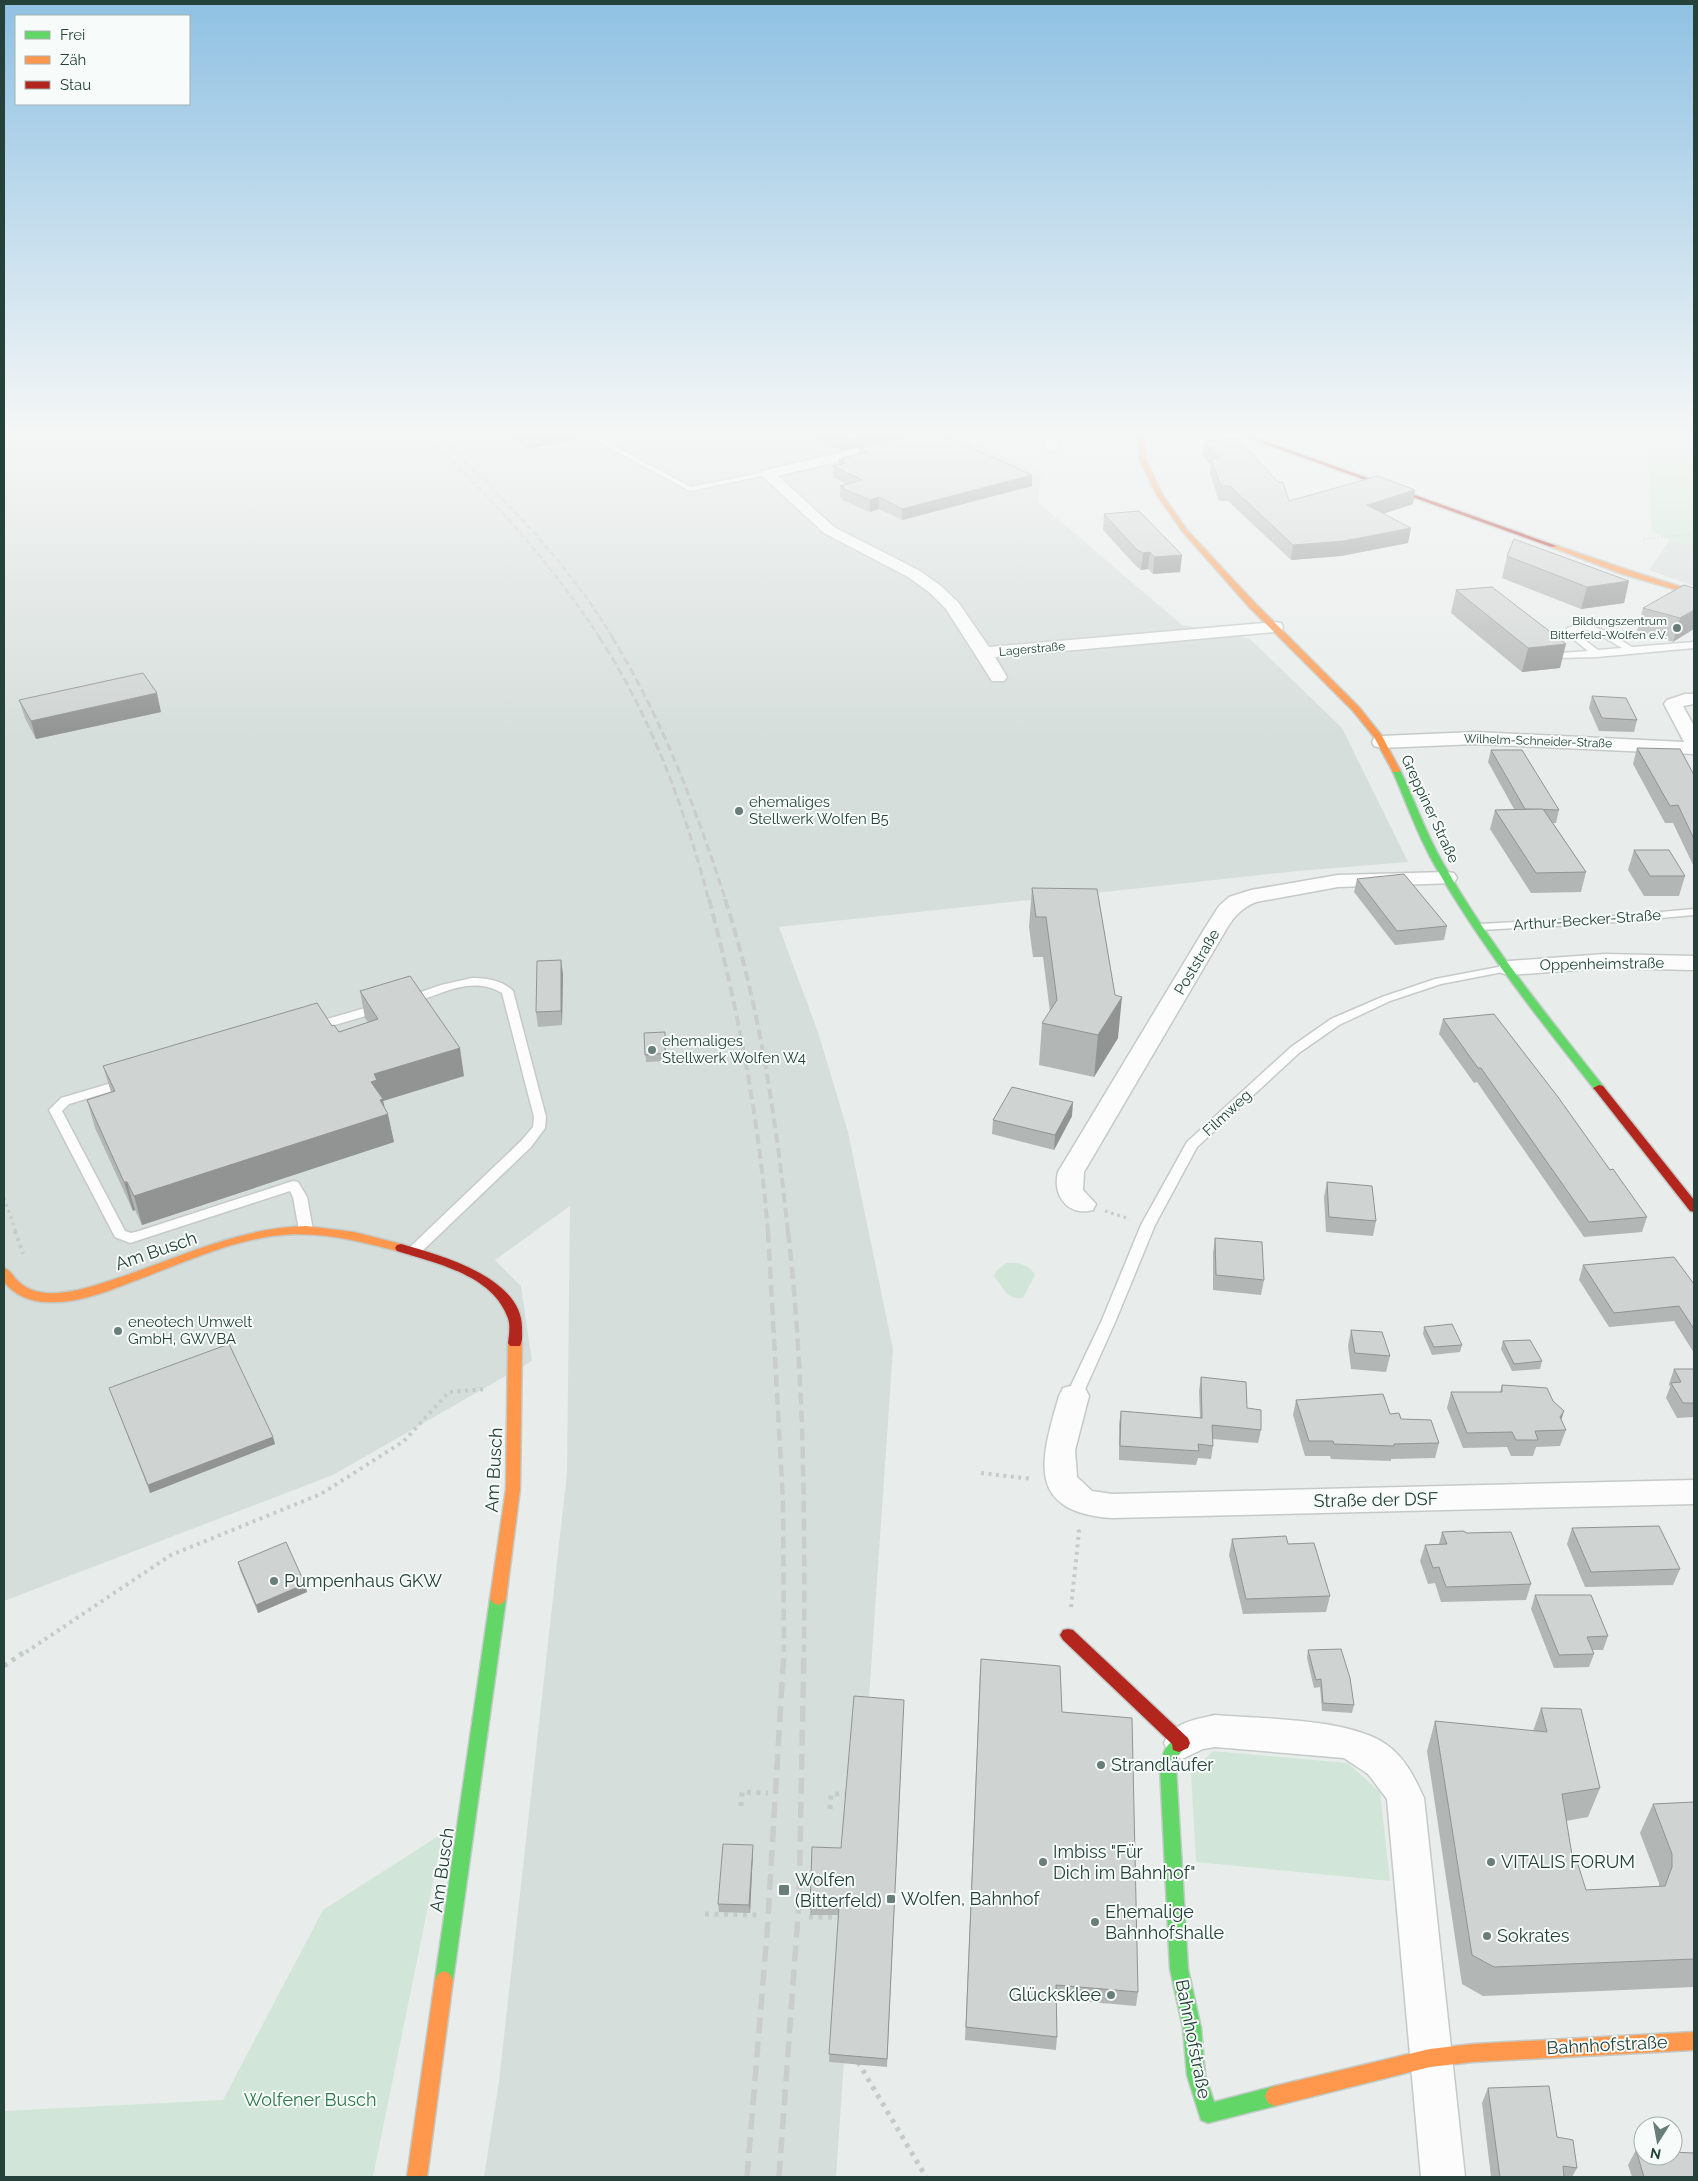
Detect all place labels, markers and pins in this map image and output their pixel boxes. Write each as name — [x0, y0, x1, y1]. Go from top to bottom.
place label: Bildungszentrum Bitterfeld-Wolfen e.V. — [1550, 614, 1667, 642]
marker: Bildungszentrum Bitterfeld-Wolfen e.V. — [1671, 622, 1683, 634]
place label: ehemaliges Stellwerk Wolfen B5 — [749, 793, 889, 828]
marker: ehemaliges Stellwerk Wolfen B5 — [733, 805, 745, 817]
place label: ehemaliges Stellwerk Wolfen W4 — [662, 1032, 806, 1067]
marker: ehemaliges Stellwerk Wolfen W4 — [646, 1044, 658, 1056]
place label: eneotech Umwelt GmbH, GWVBA — [128, 1313, 252, 1348]
marker: eneotech Umwelt GmbH, GWVBA — [112, 1325, 124, 1337]
place label: Pumpenhaus GKW — [284, 1570, 442, 1591]
marker: Pumpenhaus GKW — [268, 1575, 280, 1587]
place label: Strandläufer — [1111, 1754, 1214, 1775]
marker: Strandläufer — [1095, 1759, 1107, 1771]
place label: Imbiss "Für Dich im Bahnhof" — [1053, 1841, 1196, 1883]
place label: VITALIS FORUM — [1501, 1851, 1635, 1872]
marker: Imbiss "Für Dich im Bahnhof" — [1037, 1856, 1049, 1868]
marker: VITALIS FORUM — [1485, 1856, 1497, 1868]
place label: Wolfen (Bitterfeld) — [795, 1869, 882, 1911]
marker: Wolfen (Bitterfeld) — [777, 1883, 791, 1897]
place label: Wolfen, Bahnhof — [901, 1888, 1040, 1909]
marker: Wolfen, Bahnhof — [885, 1893, 897, 1905]
place label: Ehemalige Bahnhofshalle — [1105, 1901, 1225, 1943]
marker: Ehemalige Bahnhofshalle — [1089, 1916, 1101, 1928]
place label: Sokrates — [1497, 1925, 1570, 1946]
marker: Sokrates — [1481, 1930, 1493, 1942]
place label: Glücksklee — [1009, 1984, 1101, 2005]
marker: Glücksklee — [1105, 1989, 1117, 2001]

